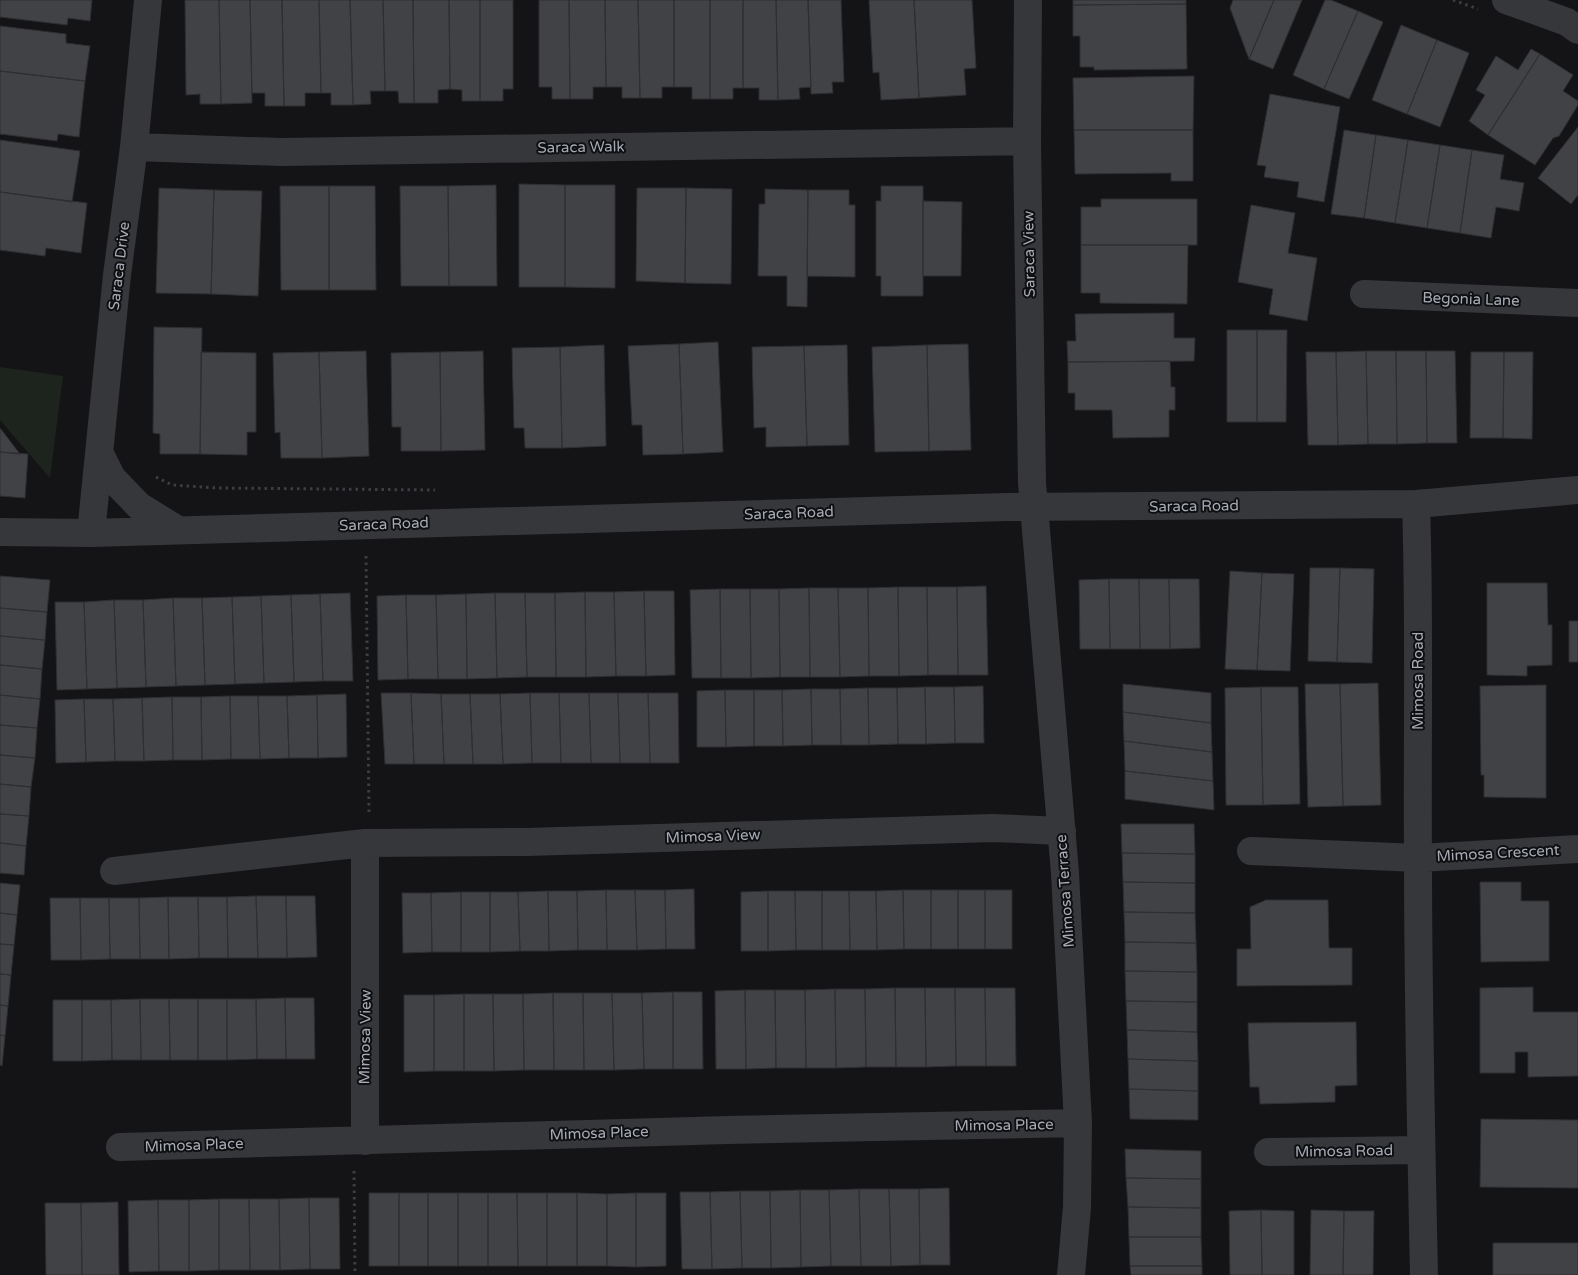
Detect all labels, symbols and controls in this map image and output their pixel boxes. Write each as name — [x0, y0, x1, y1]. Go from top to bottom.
street label: Saraca Walk — [537, 137, 625, 157]
street label: Saraca View — [1019, 211, 1039, 297]
street label: Saraca Drive — [105, 221, 133, 311]
street label: Begonia Lane — [1422, 288, 1520, 310]
street label: Saraca Road — [1149, 496, 1239, 516]
street label: Saraca Road — [744, 502, 834, 524]
street label: Saraca Road — [339, 513, 429, 535]
street label: Mimosa Road — [1409, 632, 1427, 730]
street label: Mimosa View — [665, 825, 761, 847]
street label: Mimosa Terrace — [1052, 834, 1078, 948]
street label: Mimosa Crescent — [1436, 841, 1560, 865]
street label: Mimosa View — [355, 989, 375, 1085]
street label: Mimosa Place — [954, 1115, 1054, 1135]
street label: Mimosa Place — [549, 1122, 649, 1144]
street label: Mimosa Place — [144, 1134, 244, 1156]
street label: Mimosa Road — [1295, 1141, 1393, 1161]

